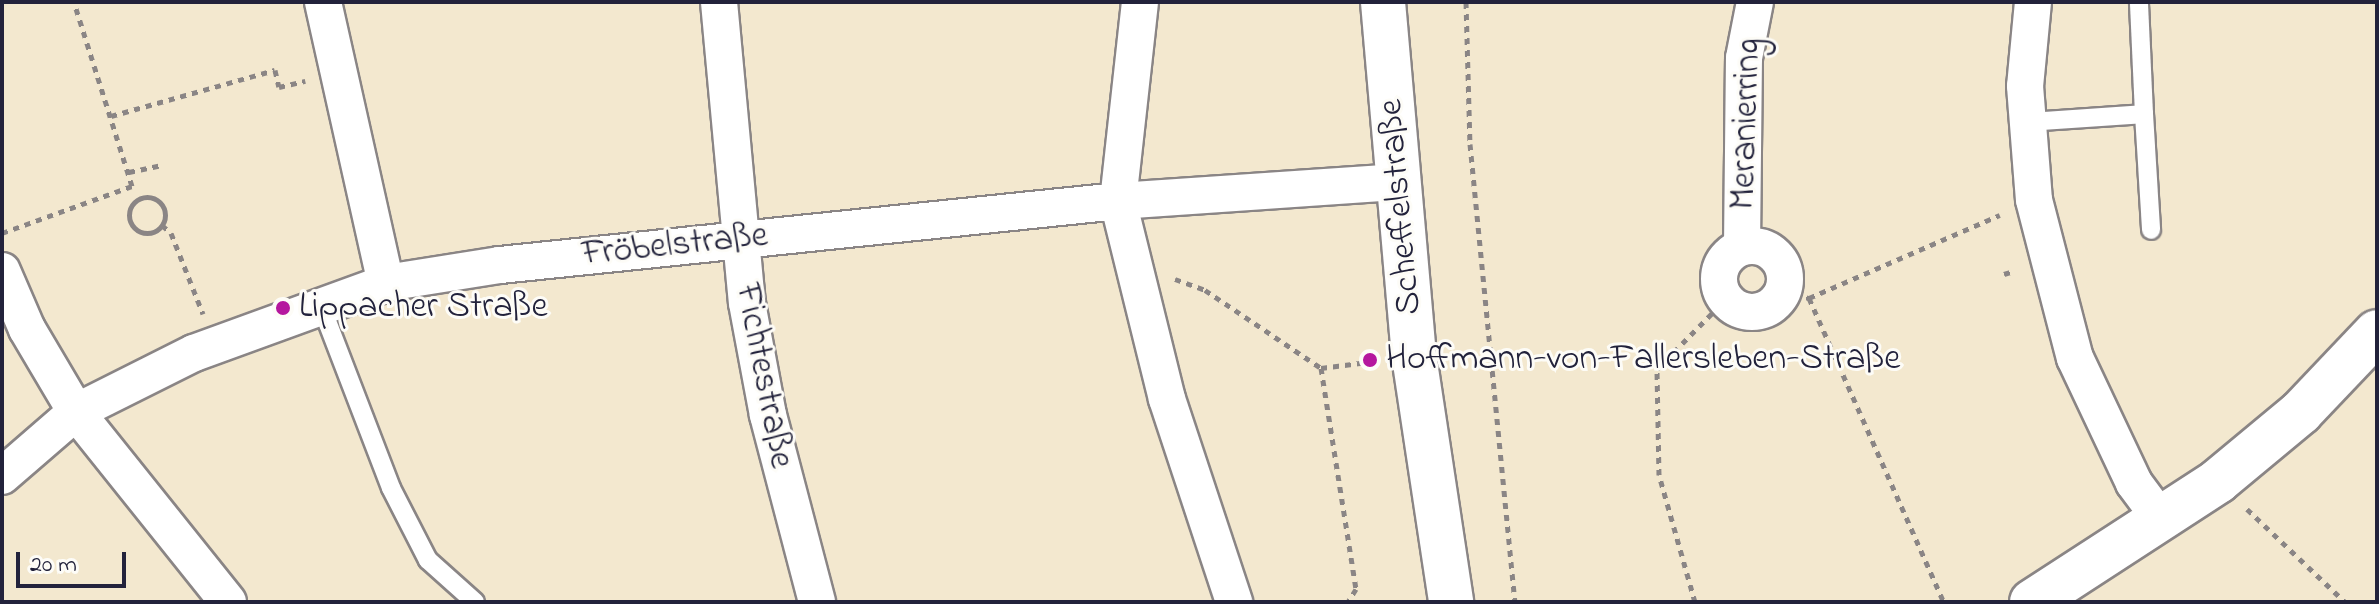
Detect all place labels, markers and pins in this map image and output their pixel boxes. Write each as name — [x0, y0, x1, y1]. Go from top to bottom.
place label: Lippacher Straße — [299, 286, 548, 330]
marker: Lippacher Straße — [274, 299, 292, 317]
place label: Hoffmann-von-Fallersleben-Straße — [1386, 338, 1900, 382]
marker: Hoffmann-von-Fallersleben-Straße — [1361, 351, 1379, 369]

